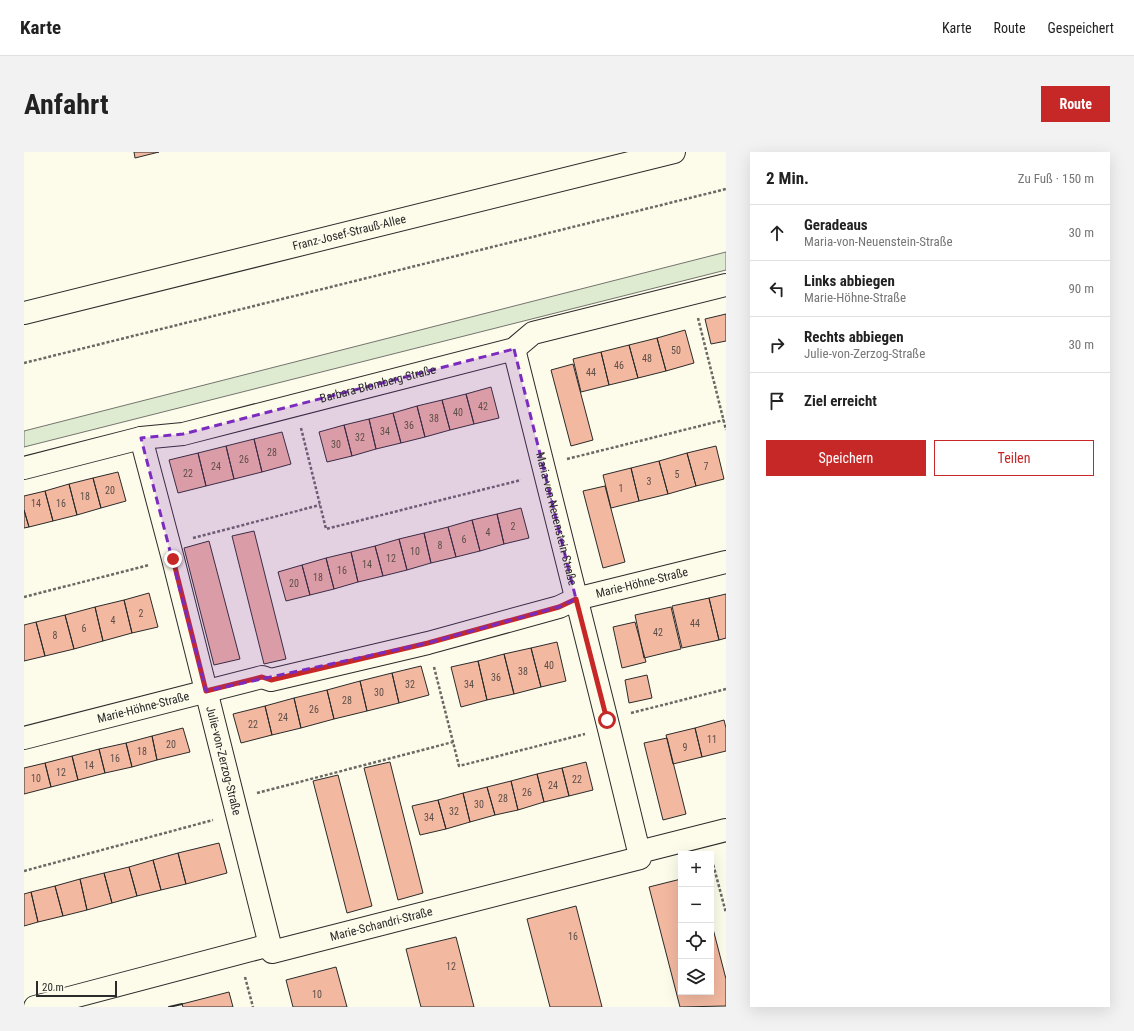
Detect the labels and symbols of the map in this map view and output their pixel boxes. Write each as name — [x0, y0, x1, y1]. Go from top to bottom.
street label: Franz-Josef-Strauß-Allee — [291, 212, 408, 253]
house number: 50 — [671, 345, 681, 356]
house number: 48 — [642, 353, 652, 364]
house number: 46 — [614, 360, 624, 371]
street label: Barbara-Blomberg-Straße — [318, 362, 437, 406]
house number: 44 — [586, 367, 596, 378]
house number: 42 — [478, 401, 488, 412]
house number: 40 — [453, 407, 463, 418]
house number: 38 — [429, 413, 439, 424]
house number: 36 — [404, 420, 414, 431]
house number: 34 — [380, 426, 390, 437]
house number: 32 — [355, 432, 365, 443]
house number: 30 — [331, 439, 341, 450]
house number: 28 — [267, 447, 277, 458]
street label: Maria-von-Neuenstein-Straße — [533, 450, 580, 587]
house number: 26 — [239, 454, 249, 465]
house number: 24 — [211, 461, 221, 472]
house number: 7 — [704, 461, 709, 472]
house number: 22 — [183, 468, 193, 479]
house number: 5 — [675, 469, 680, 480]
house number: 3 — [647, 476, 652, 487]
house number: 1 — [619, 483, 623, 494]
house number: 20 — [105, 485, 115, 496]
house number: 18 — [80, 491, 90, 502]
house number: 14 — [31, 498, 41, 509]
house number: 16 — [56, 498, 66, 509]
house number: 2 — [511, 521, 516, 532]
house number: 4 — [486, 527, 491, 538]
house number: 6 — [462, 534, 467, 545]
house number: 8 — [438, 540, 443, 551]
house number: 10 — [410, 546, 420, 557]
route end — [164, 550, 182, 568]
house number: 12 — [386, 553, 396, 564]
house number: 14 — [362, 559, 372, 570]
house number: 16 — [337, 565, 347, 576]
street label: Marie-Höhne-Straße — [594, 565, 690, 601]
house number: 18 — [313, 572, 323, 583]
house number: 20 — [289, 578, 299, 589]
house number: 2 — [139, 608, 144, 619]
house number: 4 — [111, 615, 116, 626]
house number: 44 — [690, 618, 700, 629]
house number: 6 — [82, 623, 87, 634]
house number: 42 — [653, 627, 663, 638]
house number: 8 — [53, 630, 58, 641]
house number: 40 — [544, 660, 554, 671]
house number: 38 — [518, 666, 528, 677]
house number: 36 — [491, 672, 501, 683]
house number: 32 — [405, 679, 415, 690]
house number: 34 — [464, 679, 474, 690]
house number: 30 — [374, 687, 384, 698]
street label: Marie-Höhne-Straße — [96, 689, 191, 726]
house number: 28 — [342, 695, 352, 706]
house number: 26 — [309, 704, 319, 715]
street label: Julie-von-Zerzog-Straße — [203, 705, 244, 817]
route start — [598, 711, 616, 729]
house number: 24 — [278, 712, 288, 723]
house number: 22 — [248, 719, 258, 730]
house number: 11 — [707, 734, 717, 745]
house number: 20 — [166, 739, 176, 750]
house number: 9 — [683, 742, 688, 753]
house number: 18 — [137, 746, 147, 757]
house number: 16 — [110, 753, 120, 764]
house number: 14 — [84, 760, 94, 771]
house number: 12 — [56, 767, 66, 778]
house number: 10 — [31, 773, 41, 784]
house number: 22 — [572, 774, 582, 785]
house number: 24 — [548, 780, 558, 791]
house number: 26 — [522, 787, 532, 798]
house number: 28 — [498, 793, 508, 804]
house number: 30 — [474, 799, 484, 810]
house number: 32 — [449, 806, 459, 817]
house number: 34 — [424, 812, 434, 823]
street label: Marie-Schandri-Straße — [328, 904, 434, 944]
house number: 16 — [568, 931, 578, 942]
house number: 12 — [446, 961, 456, 972]
scale bar — [36, 979, 117, 998]
house number: 10 — [312, 989, 322, 1000]

